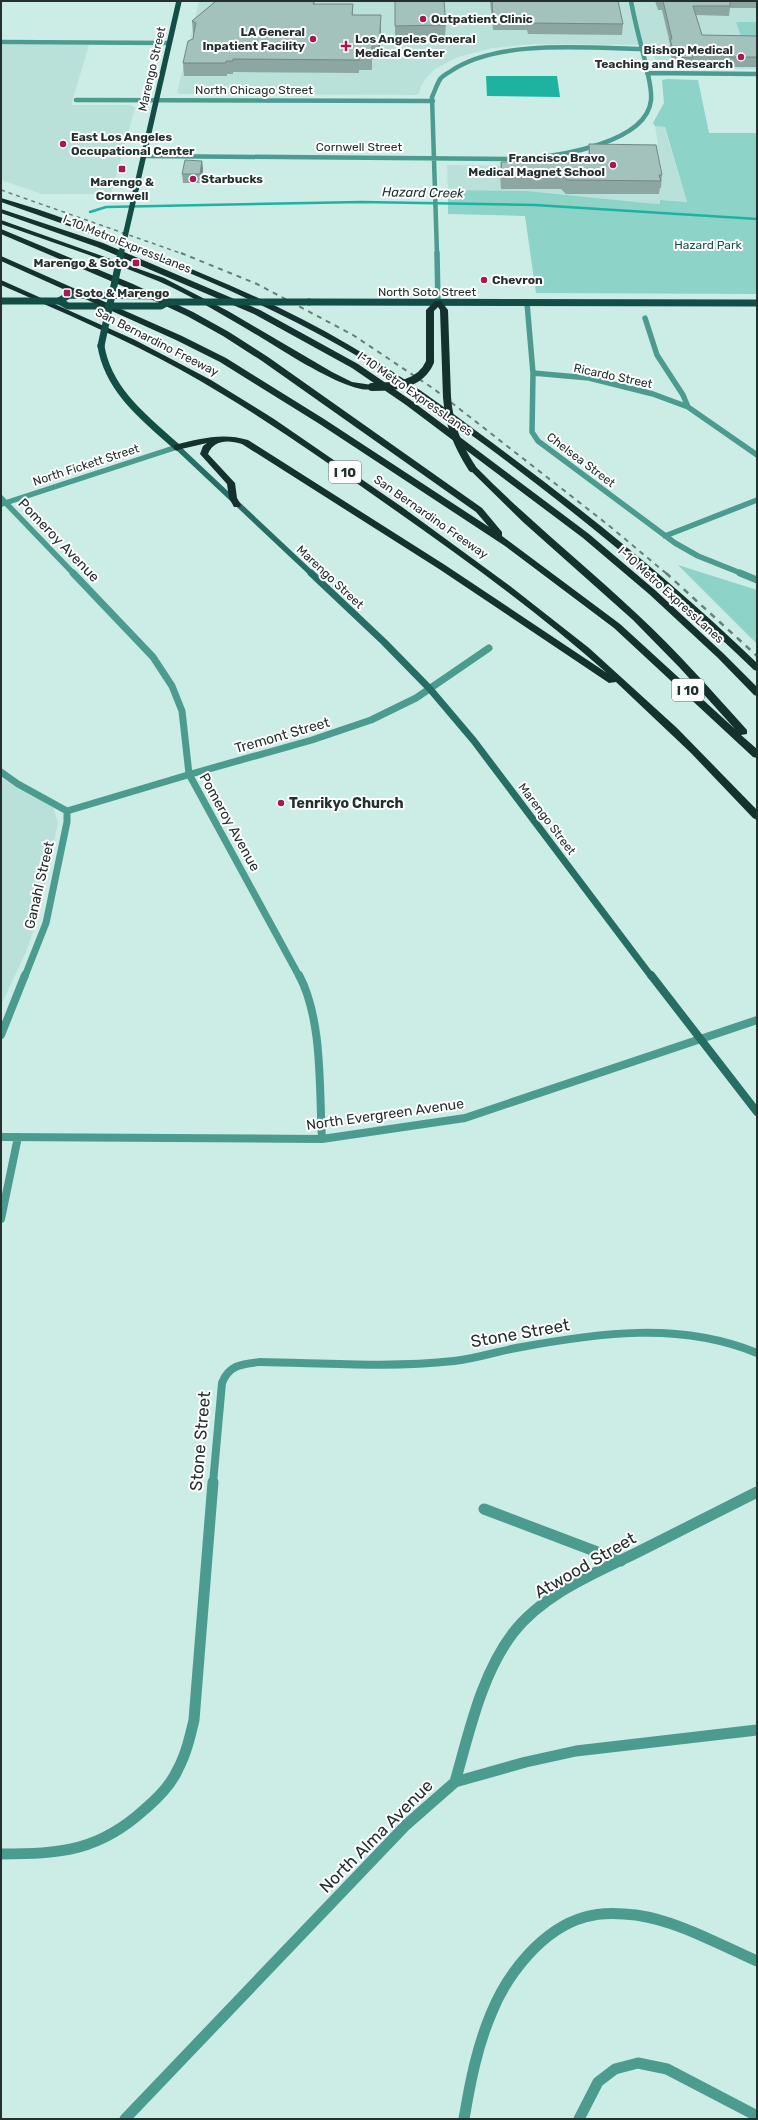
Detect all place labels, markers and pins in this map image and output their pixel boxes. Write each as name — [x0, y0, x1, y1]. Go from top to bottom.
place label: Outpatient Clinic — [431, 12, 533, 26]
marker: Outpatient Clinic — [418, 14, 428, 24]
place label: LA General Inpatient Facility — [202, 25, 305, 53]
place label: Los Angeles General Medical Center — [355, 32, 476, 60]
marker: LA General Inpatient Facility — [308, 34, 318, 44]
marker: Los Angeles General Medical Center — [340, 40, 352, 52]
place label: Bishop Medical Teaching and Research — [595, 43, 733, 71]
marker: Bishop Medical Teaching and Research — [736, 52, 746, 62]
place label: East Los Angeles Occupational Center — [71, 130, 195, 158]
marker: East Los Angeles Occupational Center — [58, 139, 68, 149]
place label: Francisco Bravo Medical Magnet School — [468, 151, 605, 179]
marker: Francisco Bravo Medical Magnet School — [608, 160, 618, 170]
marker: Marengo & Cornwell — [117, 164, 127, 174]
place label: Starbucks — [201, 172, 263, 186]
marker: Starbucks — [188, 174, 198, 184]
place label: Marengo & Cornwell — [90, 175, 154, 203]
place label: Marengo & Soto — [34, 256, 128, 270]
marker: Marengo & Soto — [131, 258, 141, 268]
place label: Chevron — [492, 273, 543, 287]
marker: Chevron — [479, 275, 489, 285]
place label: Soto & Marengo — [75, 286, 169, 300]
marker: Soto & Marengo — [62, 288, 72, 298]
place label: Tenrikyo Church — [289, 795, 404, 812]
marker: Tenrikyo Church — [276, 798, 286, 808]

